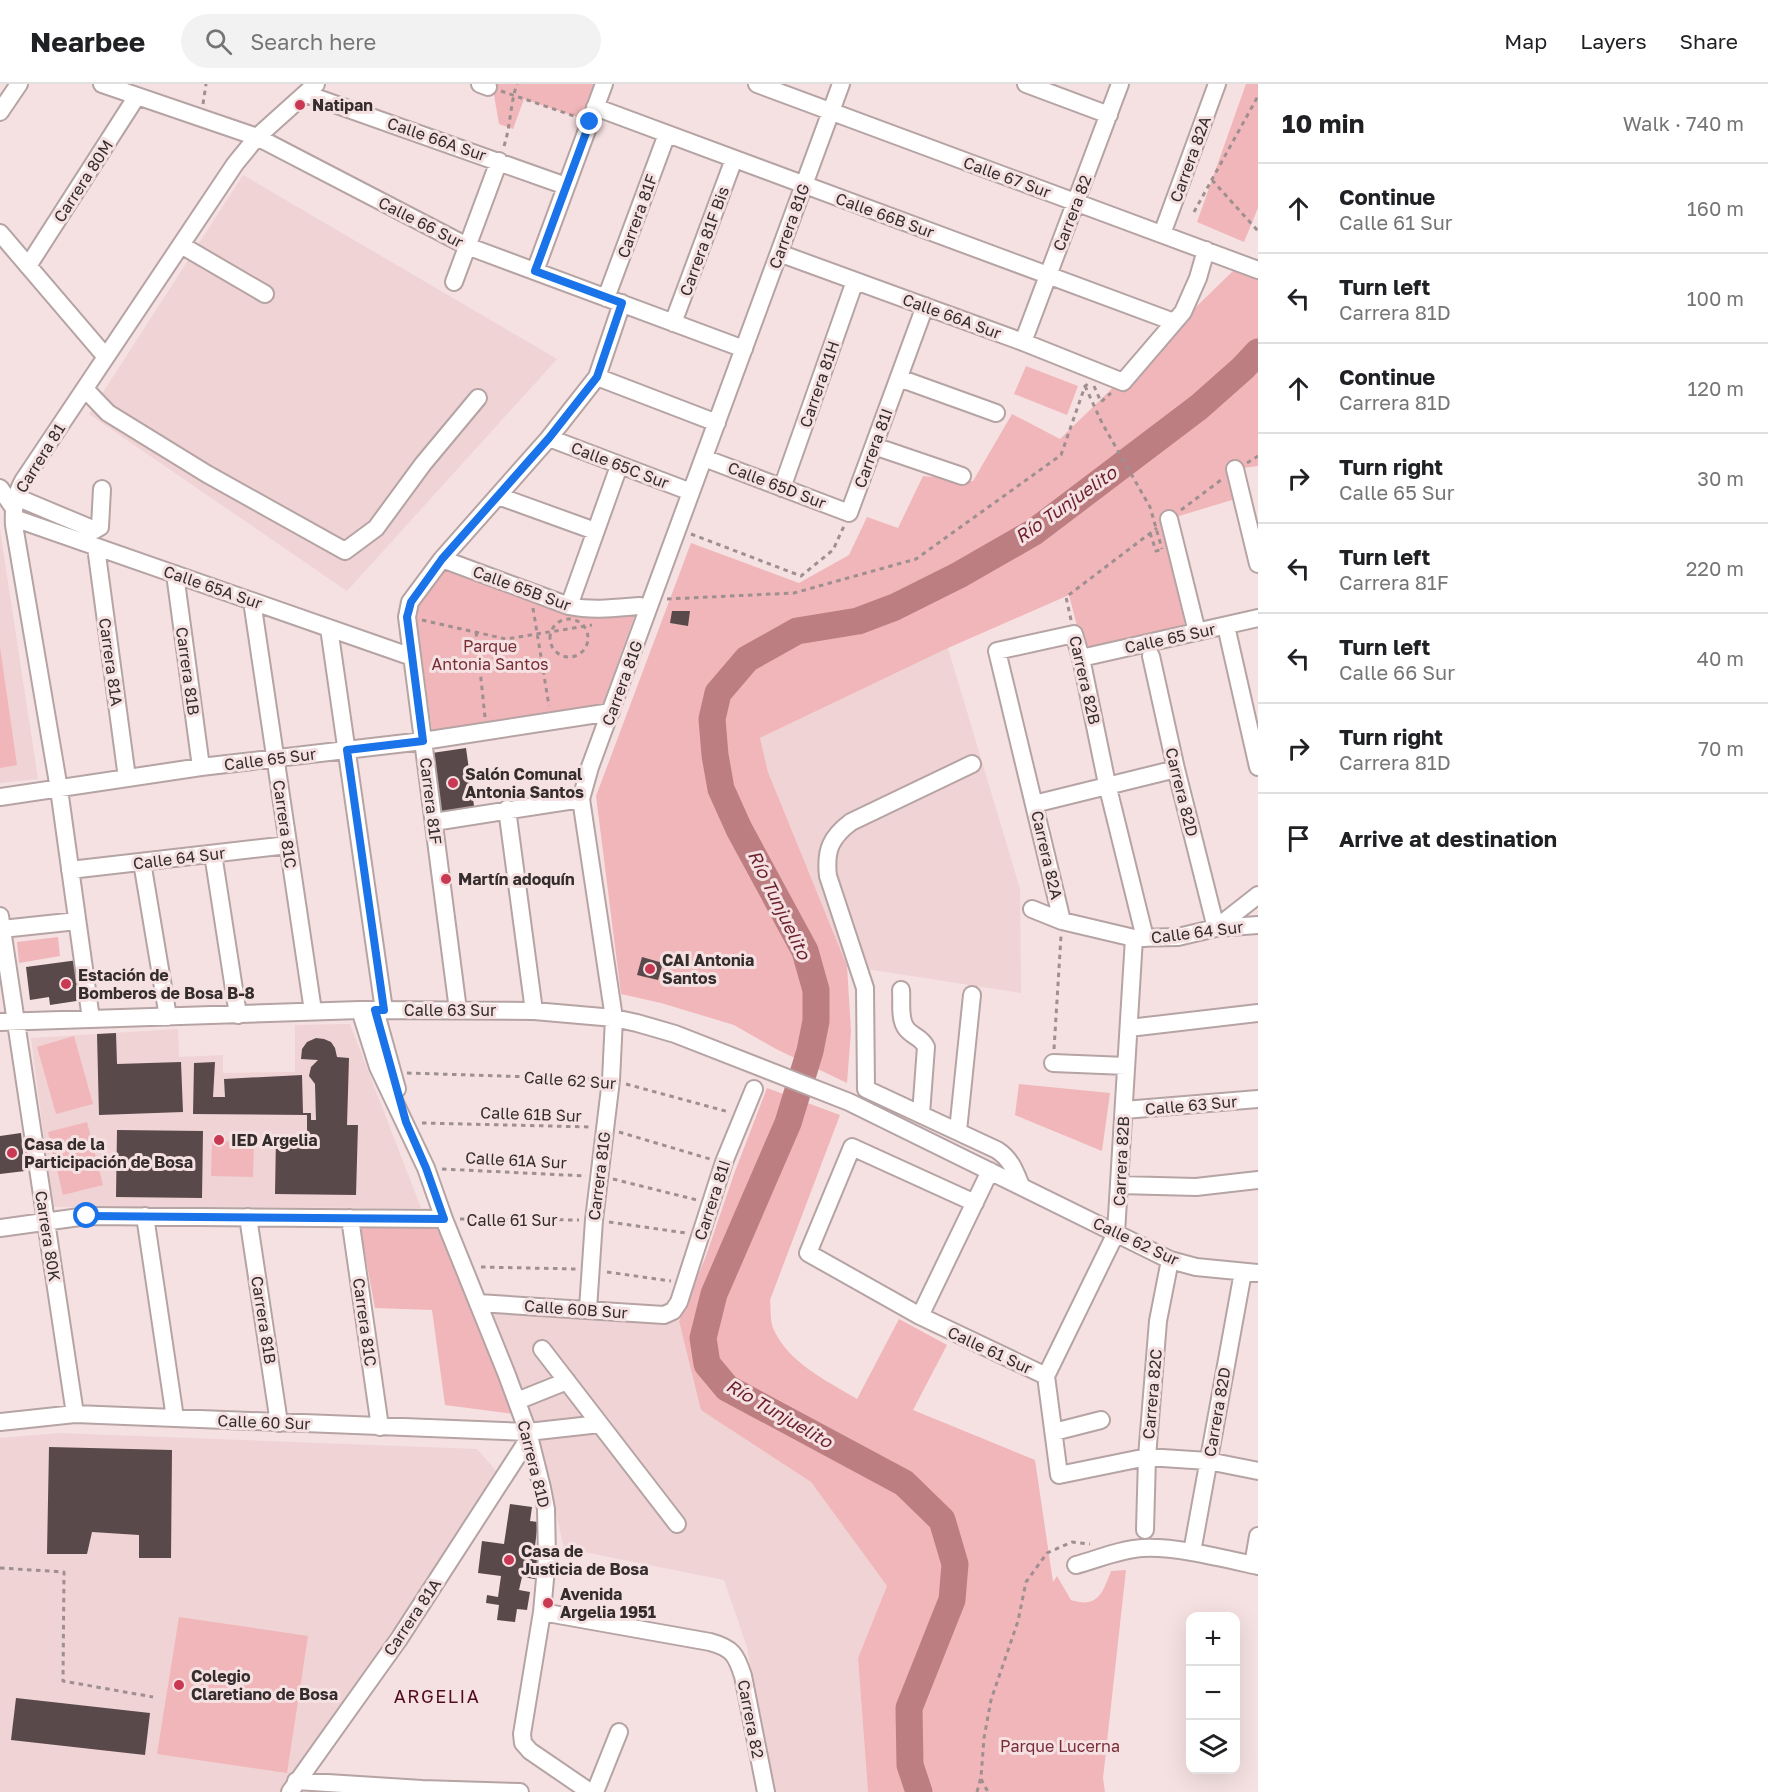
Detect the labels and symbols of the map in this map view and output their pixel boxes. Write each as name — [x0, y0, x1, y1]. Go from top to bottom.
place label: Natipan — [312, 95, 373, 115]
marker: Natipan — [293, 98, 307, 112]
route end — [576, 108, 602, 134]
street label: Calle 66A Sur — [385, 113, 489, 165]
street label: Carrera 82A — [1165, 113, 1215, 205]
street label: Carrera 80M — [49, 136, 117, 226]
street label: Calle 67 Sur — [961, 152, 1053, 202]
street label: Carrera 81F — [613, 171, 661, 261]
street label: Carrera 82 — [1048, 172, 1096, 254]
street label: Carrera 81G — [764, 181, 814, 271]
street label: Carrera 81F Bis — [675, 183, 733, 299]
street label: Calle 66B Sur — [833, 188, 937, 242]
street label: Calle 66 Sur — [375, 192, 467, 252]
street label: Calle 66A Sur — [900, 289, 1004, 343]
street label: Carrera 81H — [795, 338, 843, 430]
street label: Carrera 81I — [849, 405, 897, 491]
street label: Carrera 81 — [11, 419, 69, 496]
street label: Calle 65C Sur — [568, 437, 672, 493]
street label: Calle 65D Sur — [725, 457, 829, 513]
water label: Río Tunjuelito — [1011, 460, 1121, 547]
street label: Calle 65A Sur — [161, 561, 265, 613]
street label: Calle 65B Sur — [470, 561, 574, 615]
street label: Carrera 81A — [95, 617, 127, 708]
street label: Calle 65 Sur — [1123, 619, 1217, 657]
street label: Carrera 81B — [172, 626, 204, 716]
street label: Carrera 82B — [1065, 634, 1105, 726]
park label: Parque Antonia Santos — [431, 636, 549, 674]
street label: Carrera 81G — [597, 638, 647, 728]
street label: Calle 65 Sur — [223, 743, 317, 775]
street label: Carrera 82D — [1161, 745, 1203, 839]
street label: Carrera 81F — [416, 756, 446, 846]
place label: Salón Comunal Antonia Santos — [465, 764, 584, 802]
marker: Salón Comunal Antonia Santos — [446, 776, 460, 790]
street label: Carrera 81C — [269, 779, 301, 870]
street label: Carrera 82A — [1027, 809, 1067, 902]
street label: Calle 64 Sur — [132, 842, 226, 874]
water label: Río Tunjuelito — [744, 846, 816, 964]
place label: Martín adoquín — [458, 869, 575, 889]
marker: Martín adoquín — [439, 872, 453, 886]
street label: Calle 64 Sur — [1150, 916, 1244, 948]
place label: CAI Antonia Santos — [662, 950, 754, 988]
marker: CAI Antonia Santos — [643, 962, 657, 976]
place label: Estación de Bomberos de Bosa B-8 — [78, 965, 255, 1003]
marker: Estación de Bomberos de Bosa B-8 — [59, 977, 73, 991]
street label: Calle 63 Sur — [404, 1000, 496, 1020]
street label: Calle 62 Sur — [523, 1067, 617, 1093]
street label: Calle 63 Sur — [1144, 1091, 1238, 1119]
street label: Calle 61B Sur — [480, 1102, 582, 1126]
street label: Carrera 82B — [1109, 1115, 1133, 1207]
place label: IED Argelia — [231, 1130, 318, 1150]
street label: Carrera 81G — [584, 1130, 614, 1222]
marker: IED Argelia — [212, 1133, 226, 1147]
place label: Casa de la Participación de Bosa — [24, 1134, 193, 1172]
marker: Casa de la Participación de Bosa — [5, 1146, 19, 1160]
street label: Calle 61A Sur — [465, 1147, 567, 1173]
street label: Carrera 81I — [690, 1157, 734, 1243]
street label: Carrera 80K — [31, 1189, 65, 1283]
route start — [73, 1202, 99, 1228]
street label: Calle 61 Sur — [467, 1210, 557, 1230]
street label: Calle 62 Sur — [1090, 1212, 1182, 1270]
street label: Carrera 81B — [247, 1275, 281, 1365]
street label: Carrera 81C — [349, 1277, 381, 1368]
street label: Calle 60B Sur — [524, 1295, 628, 1323]
street label: Calle 61 Sur — [945, 1322, 1035, 1378]
street label: Carrera 82C — [1138, 1348, 1166, 1440]
street label: Carrera 82D — [1199, 1366, 1235, 1458]
water label: Río Tunjuelito — [723, 1374, 837, 1453]
street label: Calle 60 Sur — [217, 1410, 311, 1434]
street label: Carrera 81D — [513, 1418, 555, 1510]
place label: Casa de Justicia de Bosa — [521, 1541, 649, 1579]
marker: Casa de Justicia de Bosa — [502, 1553, 516, 1567]
street label: Carrera 81A — [379, 1574, 445, 1659]
place label: Avenida Argelia 1951 — [560, 1584, 656, 1622]
marker: Avenida Argelia 1951 — [541, 1596, 555, 1610]
place label: Colegio Claretiano de Bosa — [191, 1666, 338, 1704]
marker: Colegio Claretiano de Bosa — [172, 1678, 186, 1692]
street label: Carrera 82 — [734, 1678, 768, 1760]
district label: ARGELIA — [394, 1685, 480, 1707]
park label: Parque Lucerna — [1000, 1736, 1120, 1756]

